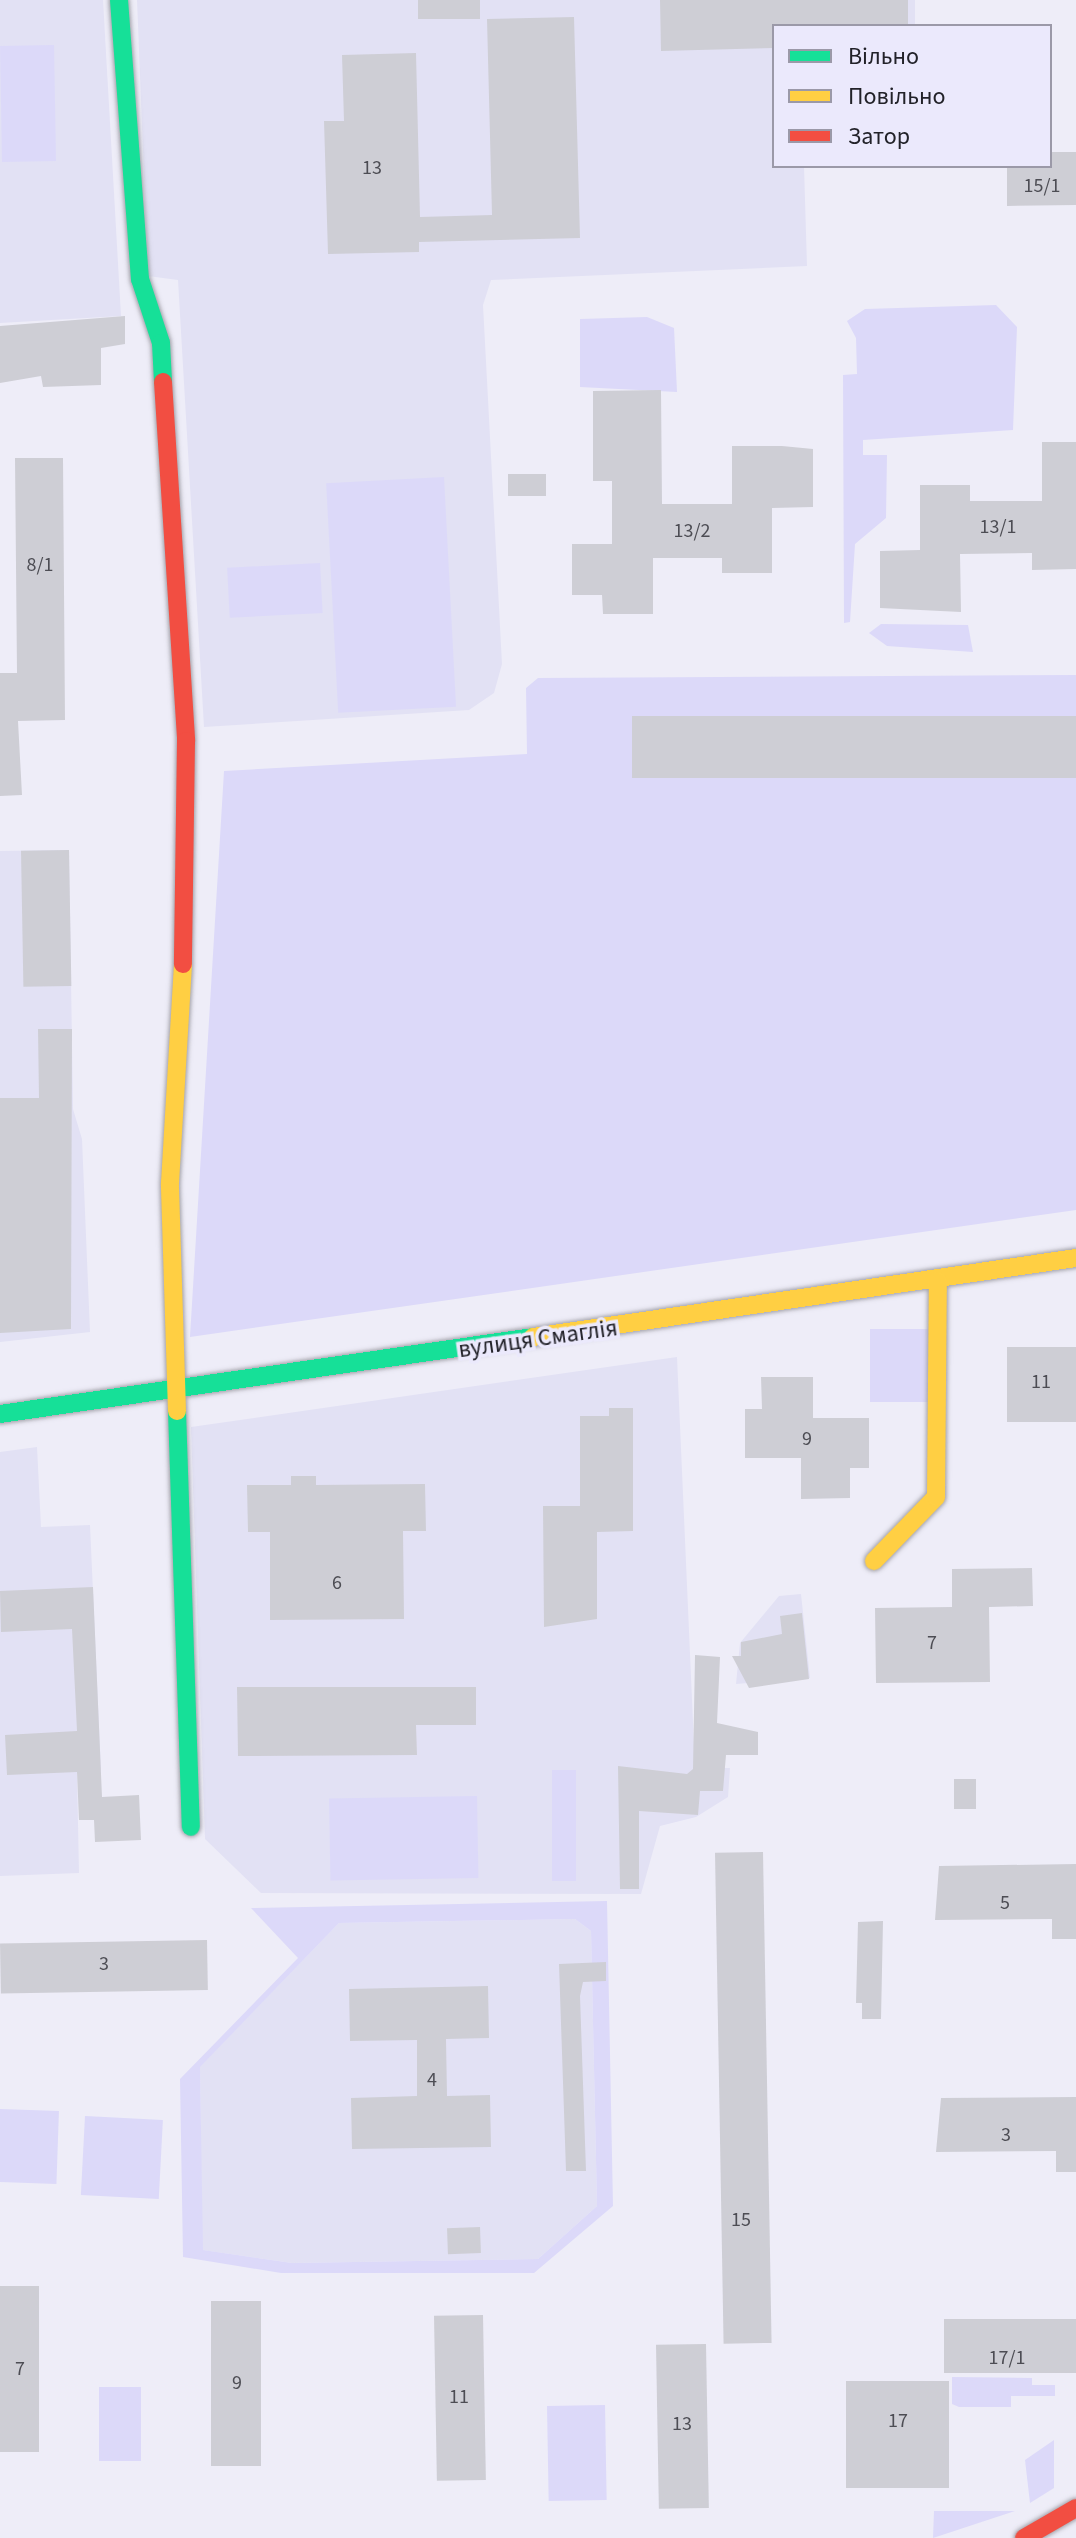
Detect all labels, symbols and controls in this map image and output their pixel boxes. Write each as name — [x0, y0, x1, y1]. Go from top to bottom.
legend — [772, 24, 1052, 168]
text: Вільно — [848, 39, 919, 74]
text: Повільно — [848, 79, 946, 114]
text: Затор — [848, 119, 910, 154]
house number: 13 — [362, 156, 382, 180]
house number: 15/1 — [1024, 174, 1060, 198]
house number: 13/1 — [980, 515, 1016, 539]
house number: 13/2 — [674, 519, 710, 543]
house number: 8/1 — [27, 553, 53, 577]
street label: вулиця Смаглія — [457, 1314, 619, 1364]
house number: 11 — [1031, 1370, 1051, 1394]
house number: 9 — [802, 1427, 812, 1451]
house number: 6 — [332, 1571, 342, 1595]
house number: 7 — [927, 1631, 937, 1655]
house number: 5 — [1000, 1891, 1010, 1915]
house number: 3 — [99, 1952, 109, 1976]
house number: 4 — [427, 2068, 437, 2092]
house number: 3 — [1001, 2123, 1011, 2147]
house number: 15 — [731, 2208, 751, 2232]
house number: 17/1 — [989, 2346, 1025, 2370]
house number: 7 — [15, 2357, 25, 2381]
house number: 9 — [232, 2371, 242, 2395]
house number: 11 — [449, 2385, 469, 2409]
house number: 17 — [888, 2409, 908, 2433]
house number: 13 — [672, 2412, 692, 2436]

